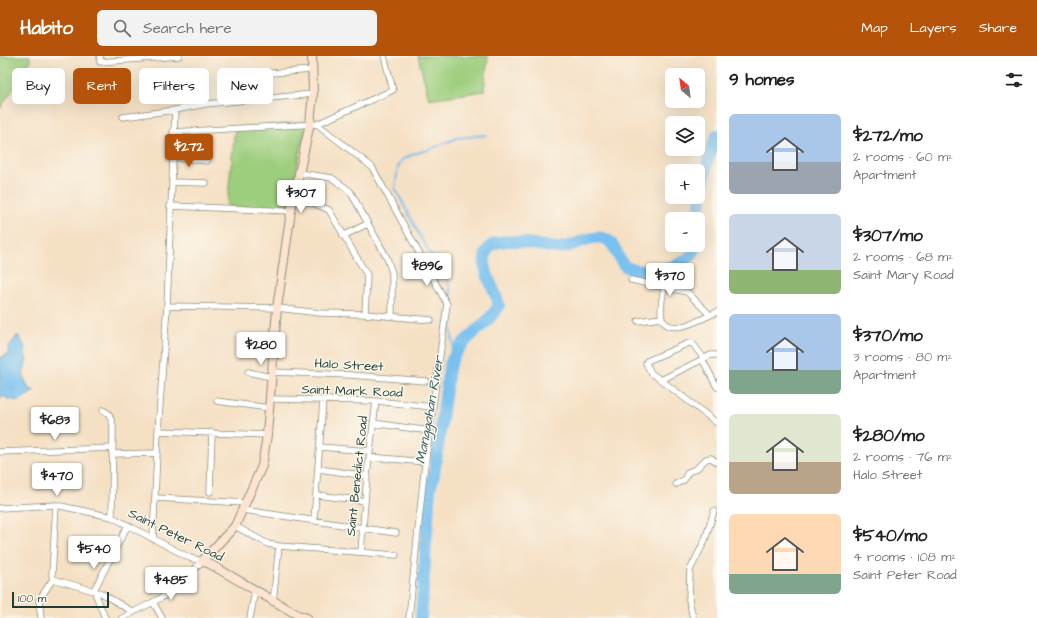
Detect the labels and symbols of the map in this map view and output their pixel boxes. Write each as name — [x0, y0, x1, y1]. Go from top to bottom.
north arrow — [665, 68, 705, 108]
pin: $272 — [165, 134, 213, 168]
pin: $307 — [277, 180, 325, 214]
pin: $896 — [403, 253, 451, 287]
pin: $370 — [646, 263, 694, 297]
pin: $280 — [237, 332, 285, 366]
street label: Halo Street — [314, 354, 385, 376]
water label: Manggahan River — [411, 354, 449, 465]
street label: Saint Mark Road — [301, 380, 403, 402]
pin: $683 — [31, 407, 79, 441]
street label: Saint Benedict Road — [342, 415, 372, 537]
pin: $470 — [33, 463, 81, 497]
street label: Saint Peter Road — [125, 504, 227, 566]
pin: $540 — [70, 536, 118, 570]
pin: $485 — [147, 567, 195, 601]
scale bar — [12, 590, 109, 609]

